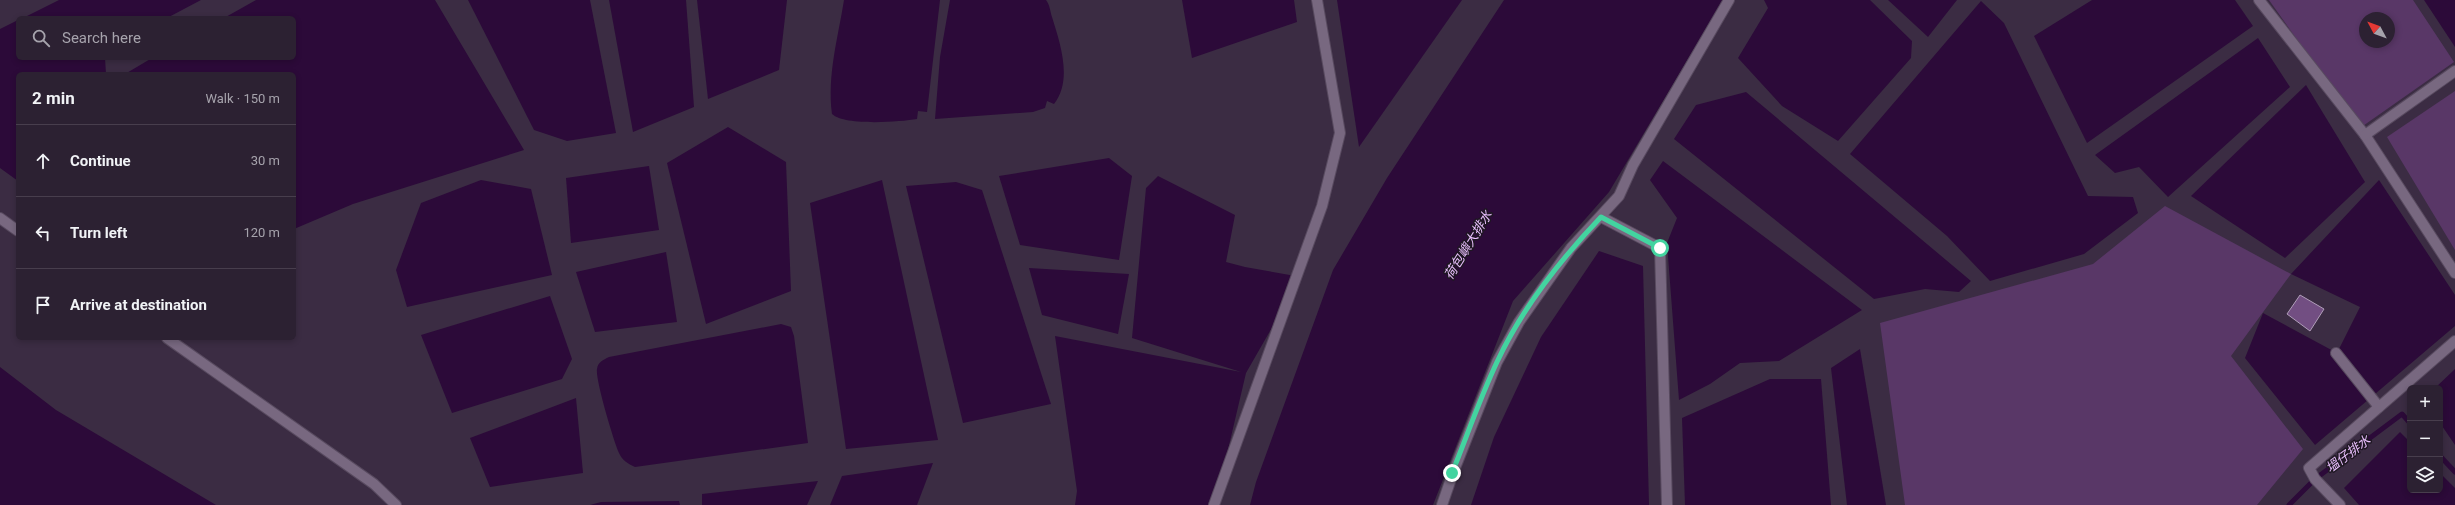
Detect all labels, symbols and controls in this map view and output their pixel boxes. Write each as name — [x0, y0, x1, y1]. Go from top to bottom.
north arrow — [2359, 12, 2395, 48]
search box — [16, 16, 296, 60]
icon: search — [30, 27, 52, 49]
text: Search here — [62, 29, 141, 47]
text: 2 min — [32, 88, 75, 108]
text: Walk · 150 m — [205, 91, 280, 106]
icon: ahead — [32, 150, 54, 172]
text: Continue — [70, 152, 131, 170]
text: 30 m — [251, 153, 280, 168]
water label: 荷包嶼大排水 — [1441, 207, 1496, 282]
icon: left — [32, 222, 54, 244]
text: Turn left — [70, 224, 127, 242]
text: 120 m — [243, 225, 280, 240]
route start — [1651, 239, 1669, 257]
icon: arrive — [32, 294, 54, 316]
text: Arrive at destination — [70, 296, 207, 314]
map controls — [2407, 385, 2443, 493]
button: + — [2407, 385, 2443, 421]
button: − — [2407, 421, 2443, 457]
water label: 塭仔排水 — [2323, 432, 2374, 476]
button: layers — [2407, 457, 2443, 493]
route end — [1443, 464, 1461, 482]

